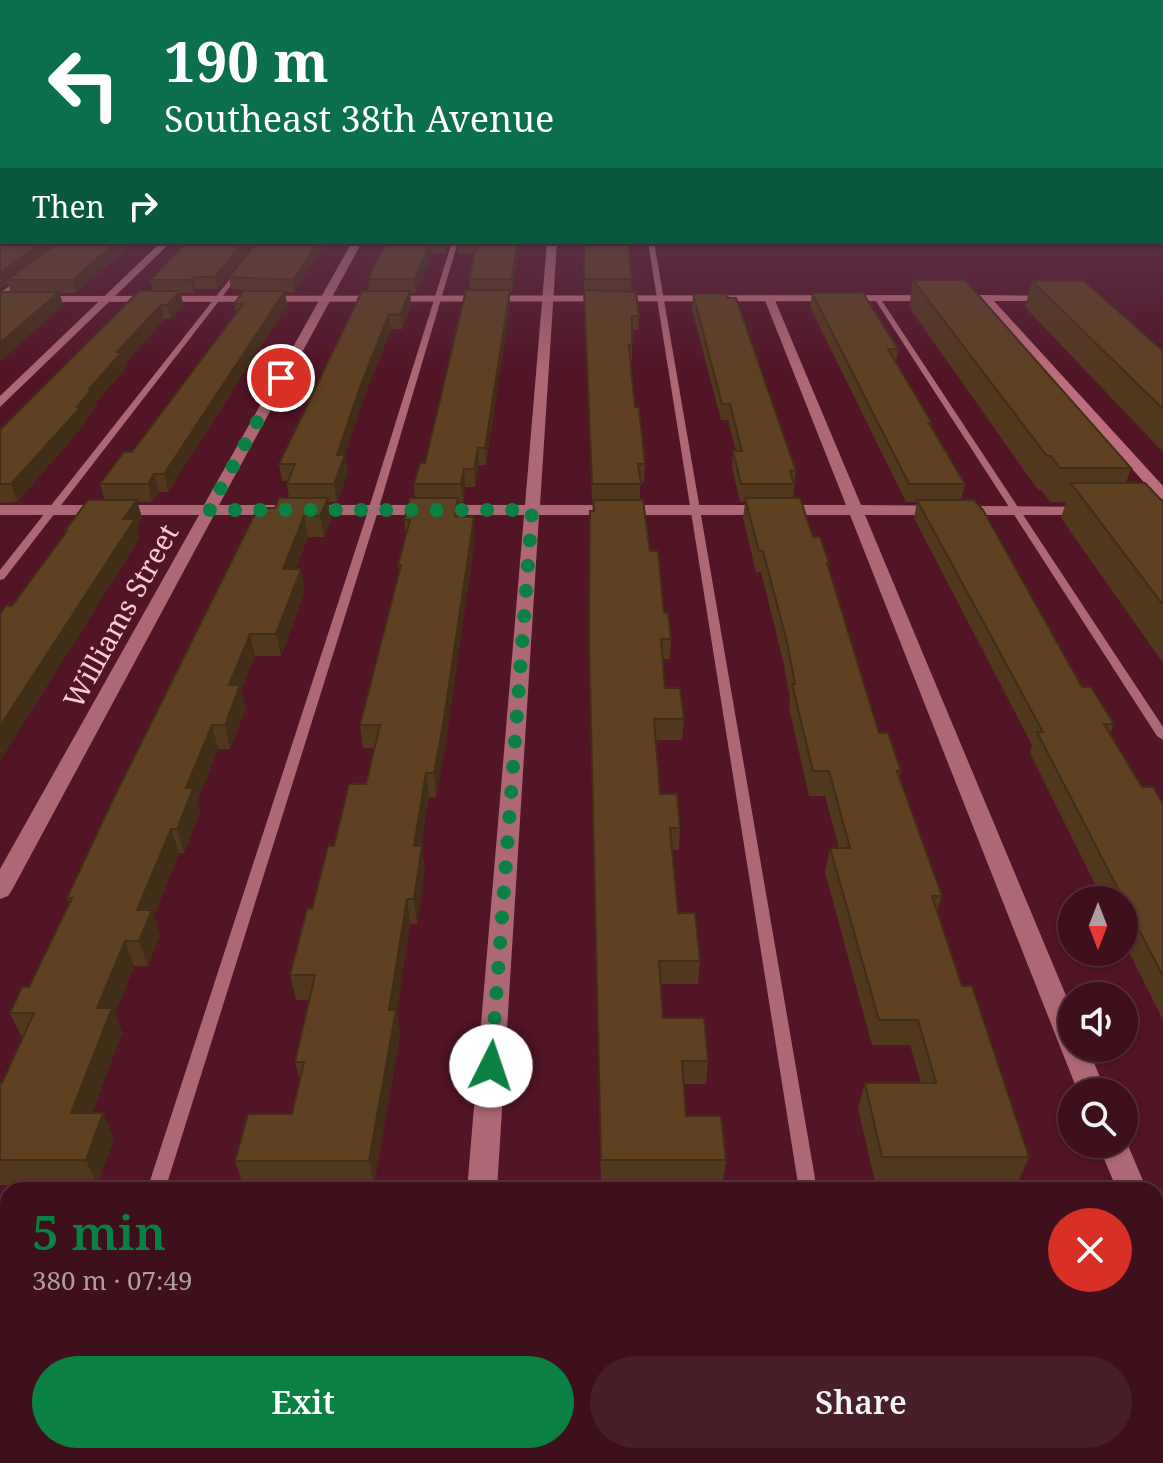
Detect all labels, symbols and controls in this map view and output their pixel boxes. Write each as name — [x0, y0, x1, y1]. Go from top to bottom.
text: 190 m — [164, 22, 329, 98]
icon: left — [32, 32, 136, 136]
text: Southeast 38th Avenue — [164, 94, 554, 143]
icon: right — [121, 184, 165, 228]
text: Then — [32, 186, 105, 227]
pin — [247, 344, 315, 412]
icon: arrive — [259, 356, 303, 400]
street label: Williams Street — [54, 517, 186, 714]
north arrow — [1058, 886, 1138, 966]
map controls — [1058, 886, 1138, 1158]
button: sound — [1058, 982, 1138, 1062]
position arrow — [449, 1024, 533, 1108]
button: search — [1058, 1078, 1138, 1158]
text: 5 min — [32, 1199, 166, 1264]
button: close — [1048, 1208, 1132, 1292]
text: 380 m · 07:49 — [32, 1262, 193, 1298]
button: Exit — [32, 1356, 574, 1448]
button: Share — [590, 1356, 1132, 1448]

